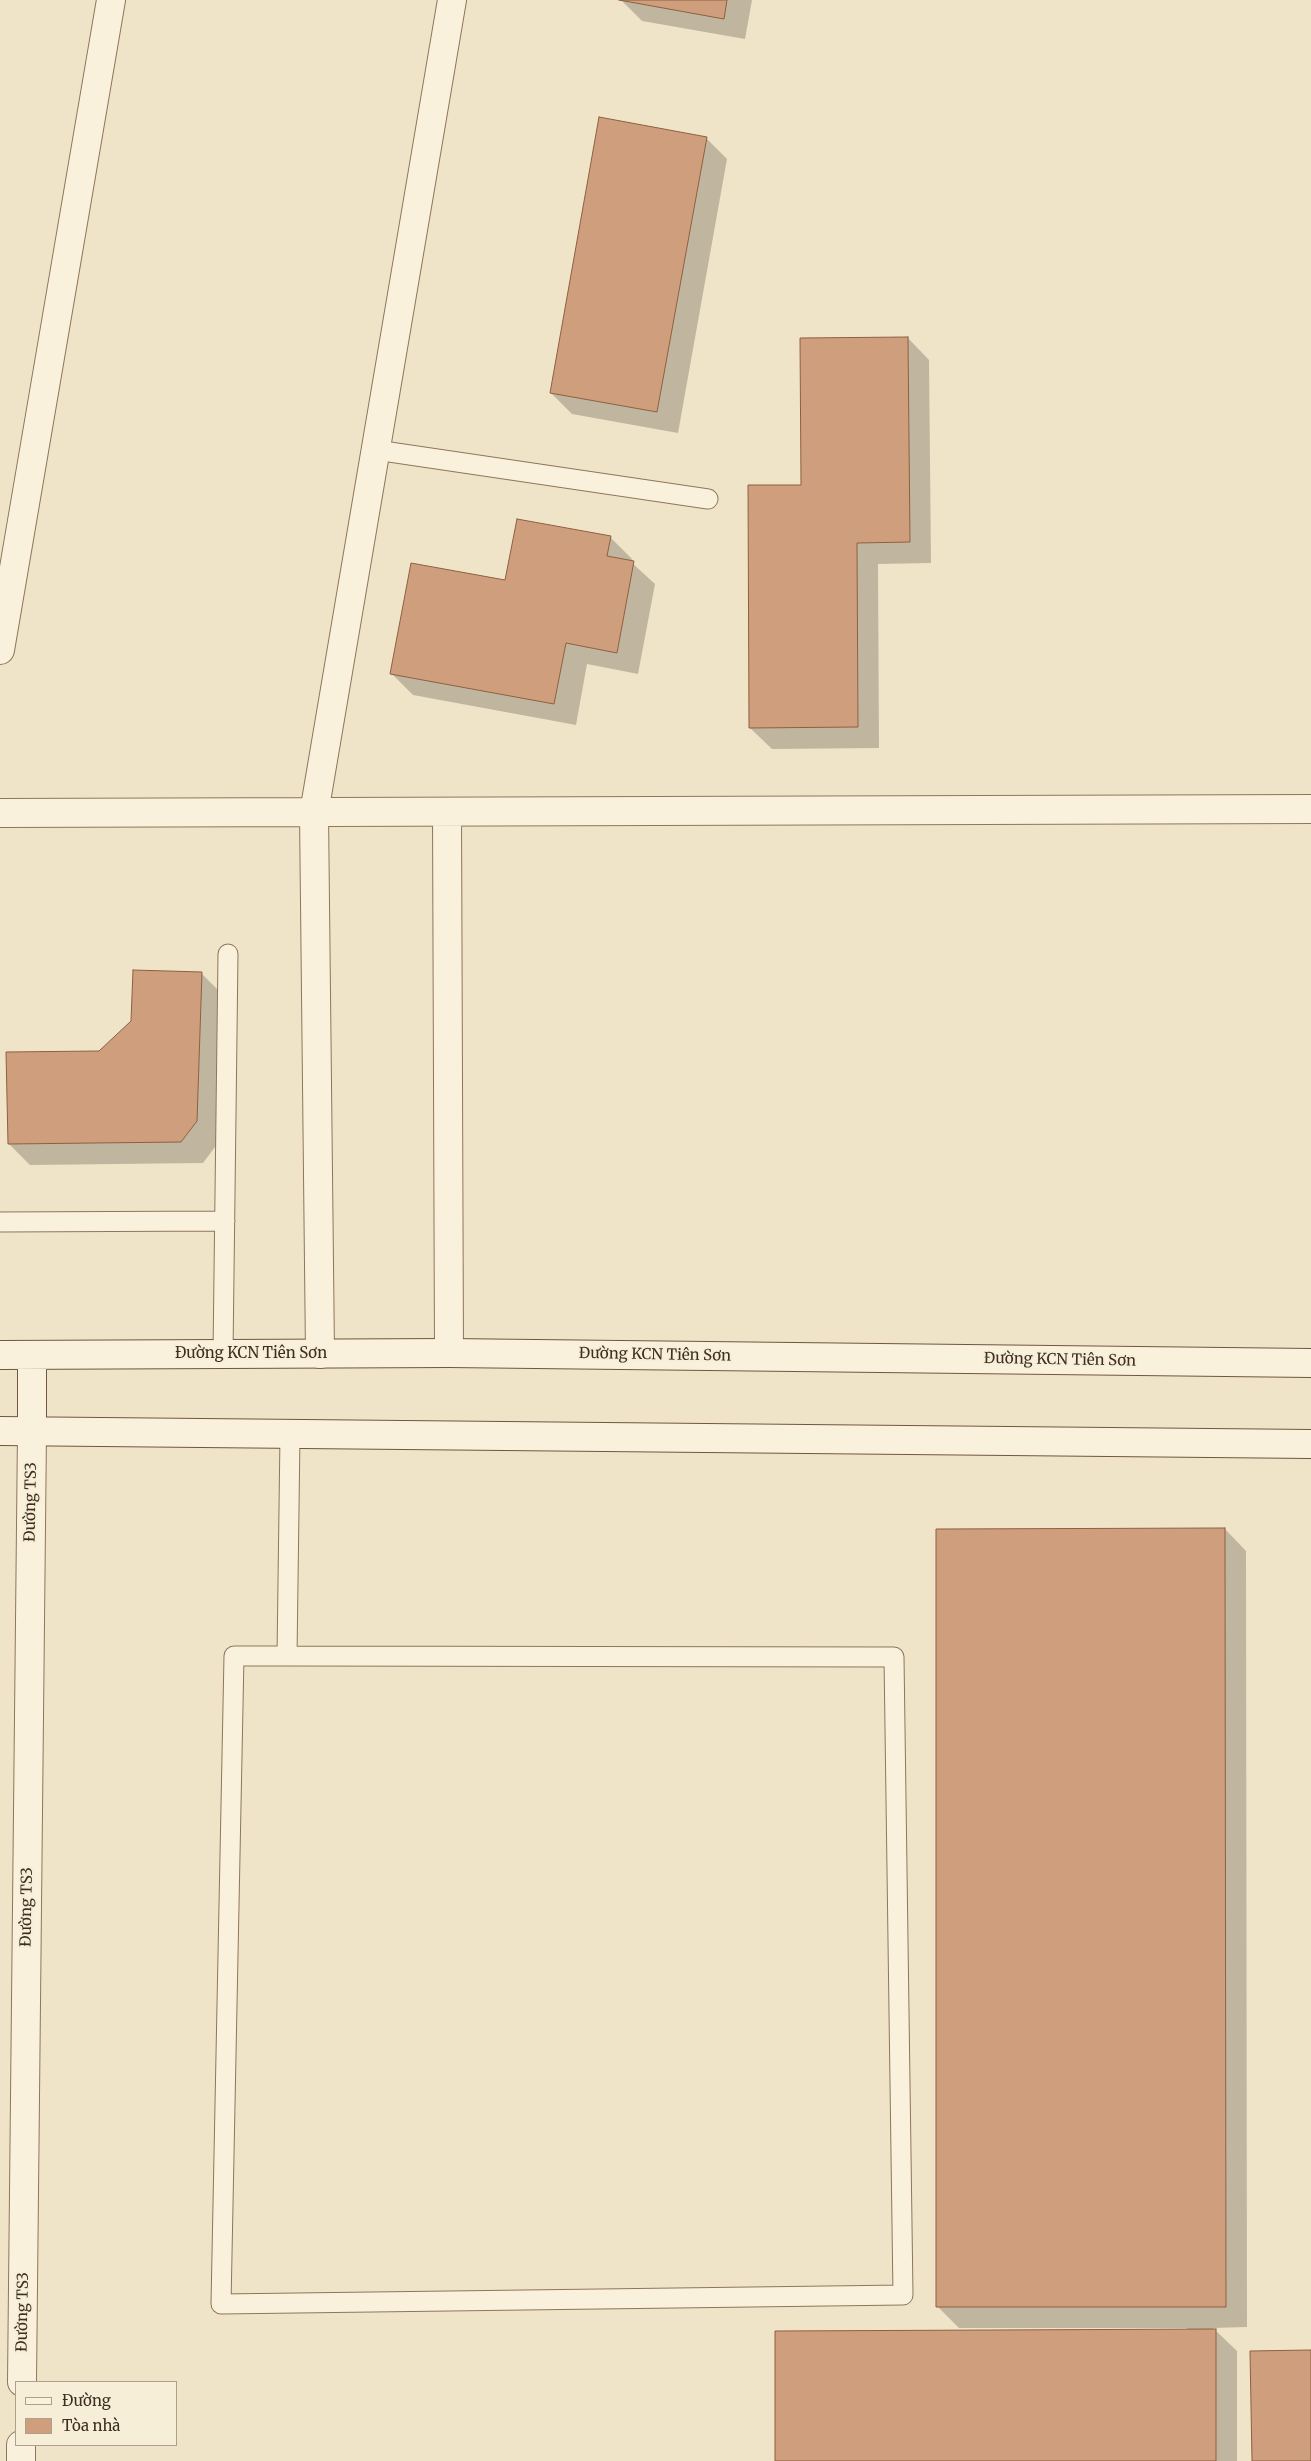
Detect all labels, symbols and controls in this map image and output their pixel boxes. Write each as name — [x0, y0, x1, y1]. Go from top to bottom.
street label: Đường KCN Tiên Sơn — [175, 1345, 327, 1363]
street label: Đường KCN Tiên Sơn — [579, 1345, 731, 1365]
street label: Đường KCN Tiên Sơn — [984, 1350, 1136, 1370]
street label: Đường TS3 — [21, 1462, 41, 1542]
street label: Đường TS3 — [17, 1867, 37, 1947]
street label: Đường TS3 — [13, 2272, 33, 2352]
legend — [15, 2381, 178, 2446]
text: Đường — [62, 2391, 111, 2410]
text: Tòa nhà — [62, 2416, 120, 2435]

